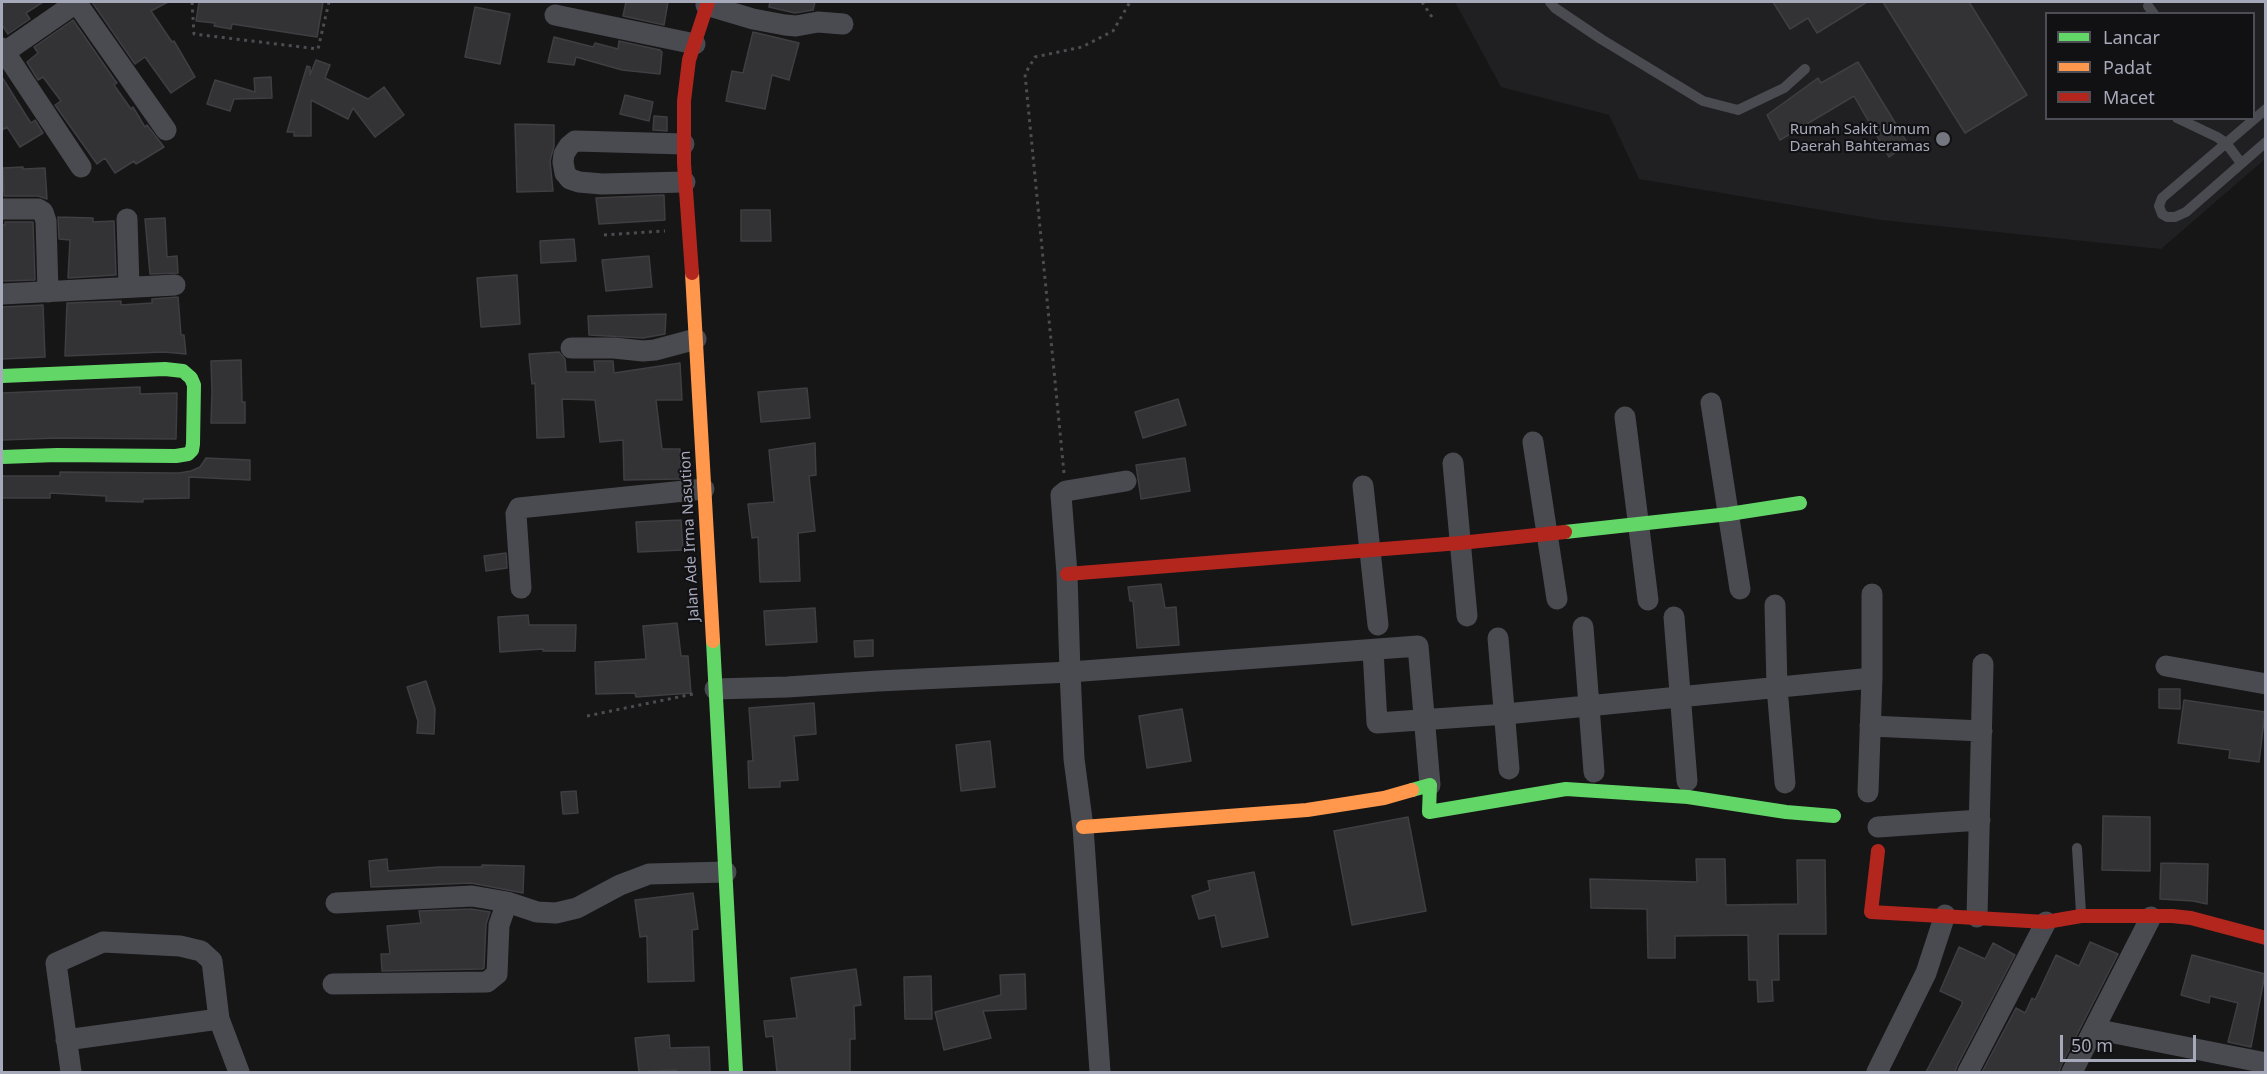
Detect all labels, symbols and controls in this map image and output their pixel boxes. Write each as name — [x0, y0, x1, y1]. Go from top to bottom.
legend — [2045, 12, 2255, 120]
text: Lancar — [2103, 25, 2160, 49]
text: Padat — [2103, 55, 2152, 79]
text: Macet — [2103, 85, 2155, 109]
place label: Rumah Sakit Umum Daerah Bahteramas — [1789, 121, 1930, 156]
marker: Rumah Sakit Umum Daerah Bahteramas — [1934, 130, 1952, 148]
street label: Jalan Ade Irma Nasution — [677, 450, 703, 622]
scale bar — [2063, 1023, 2200, 1061]
text: 50 m — [2071, 1033, 2113, 1057]

